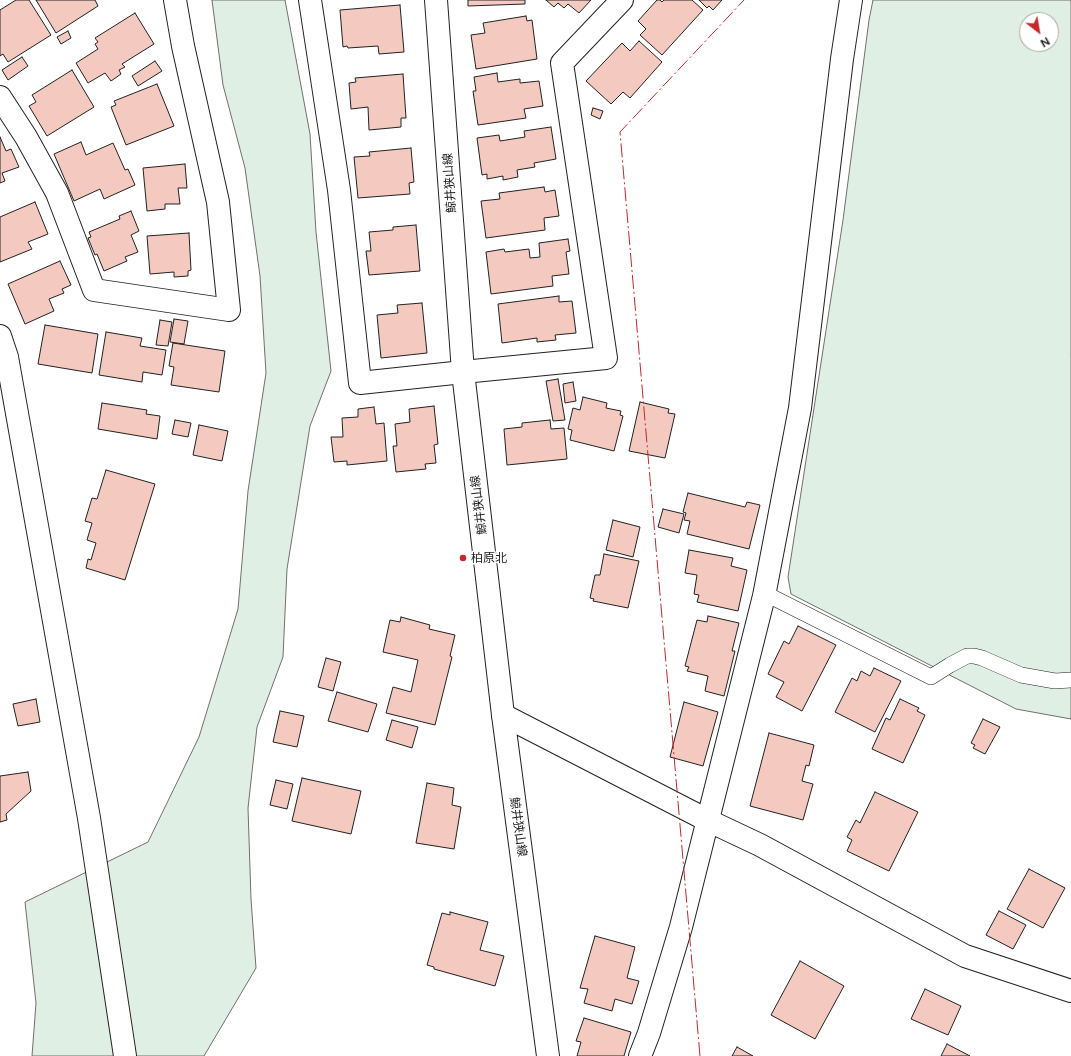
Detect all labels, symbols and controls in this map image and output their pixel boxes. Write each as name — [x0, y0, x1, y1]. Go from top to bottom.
north arrow — [1019, 12, 1059, 52]
text: N — [1038, 34, 1052, 50]
street label: 鯨井狭山線 — [441, 153, 459, 213]
street label: 鯨井狭山線 — [468, 474, 490, 536]
place label: 柏原北 — [471, 551, 507, 565]
marker: 柏原北 — [458, 553, 468, 563]
street label: 鯨井狭山線 — [507, 796, 529, 858]

